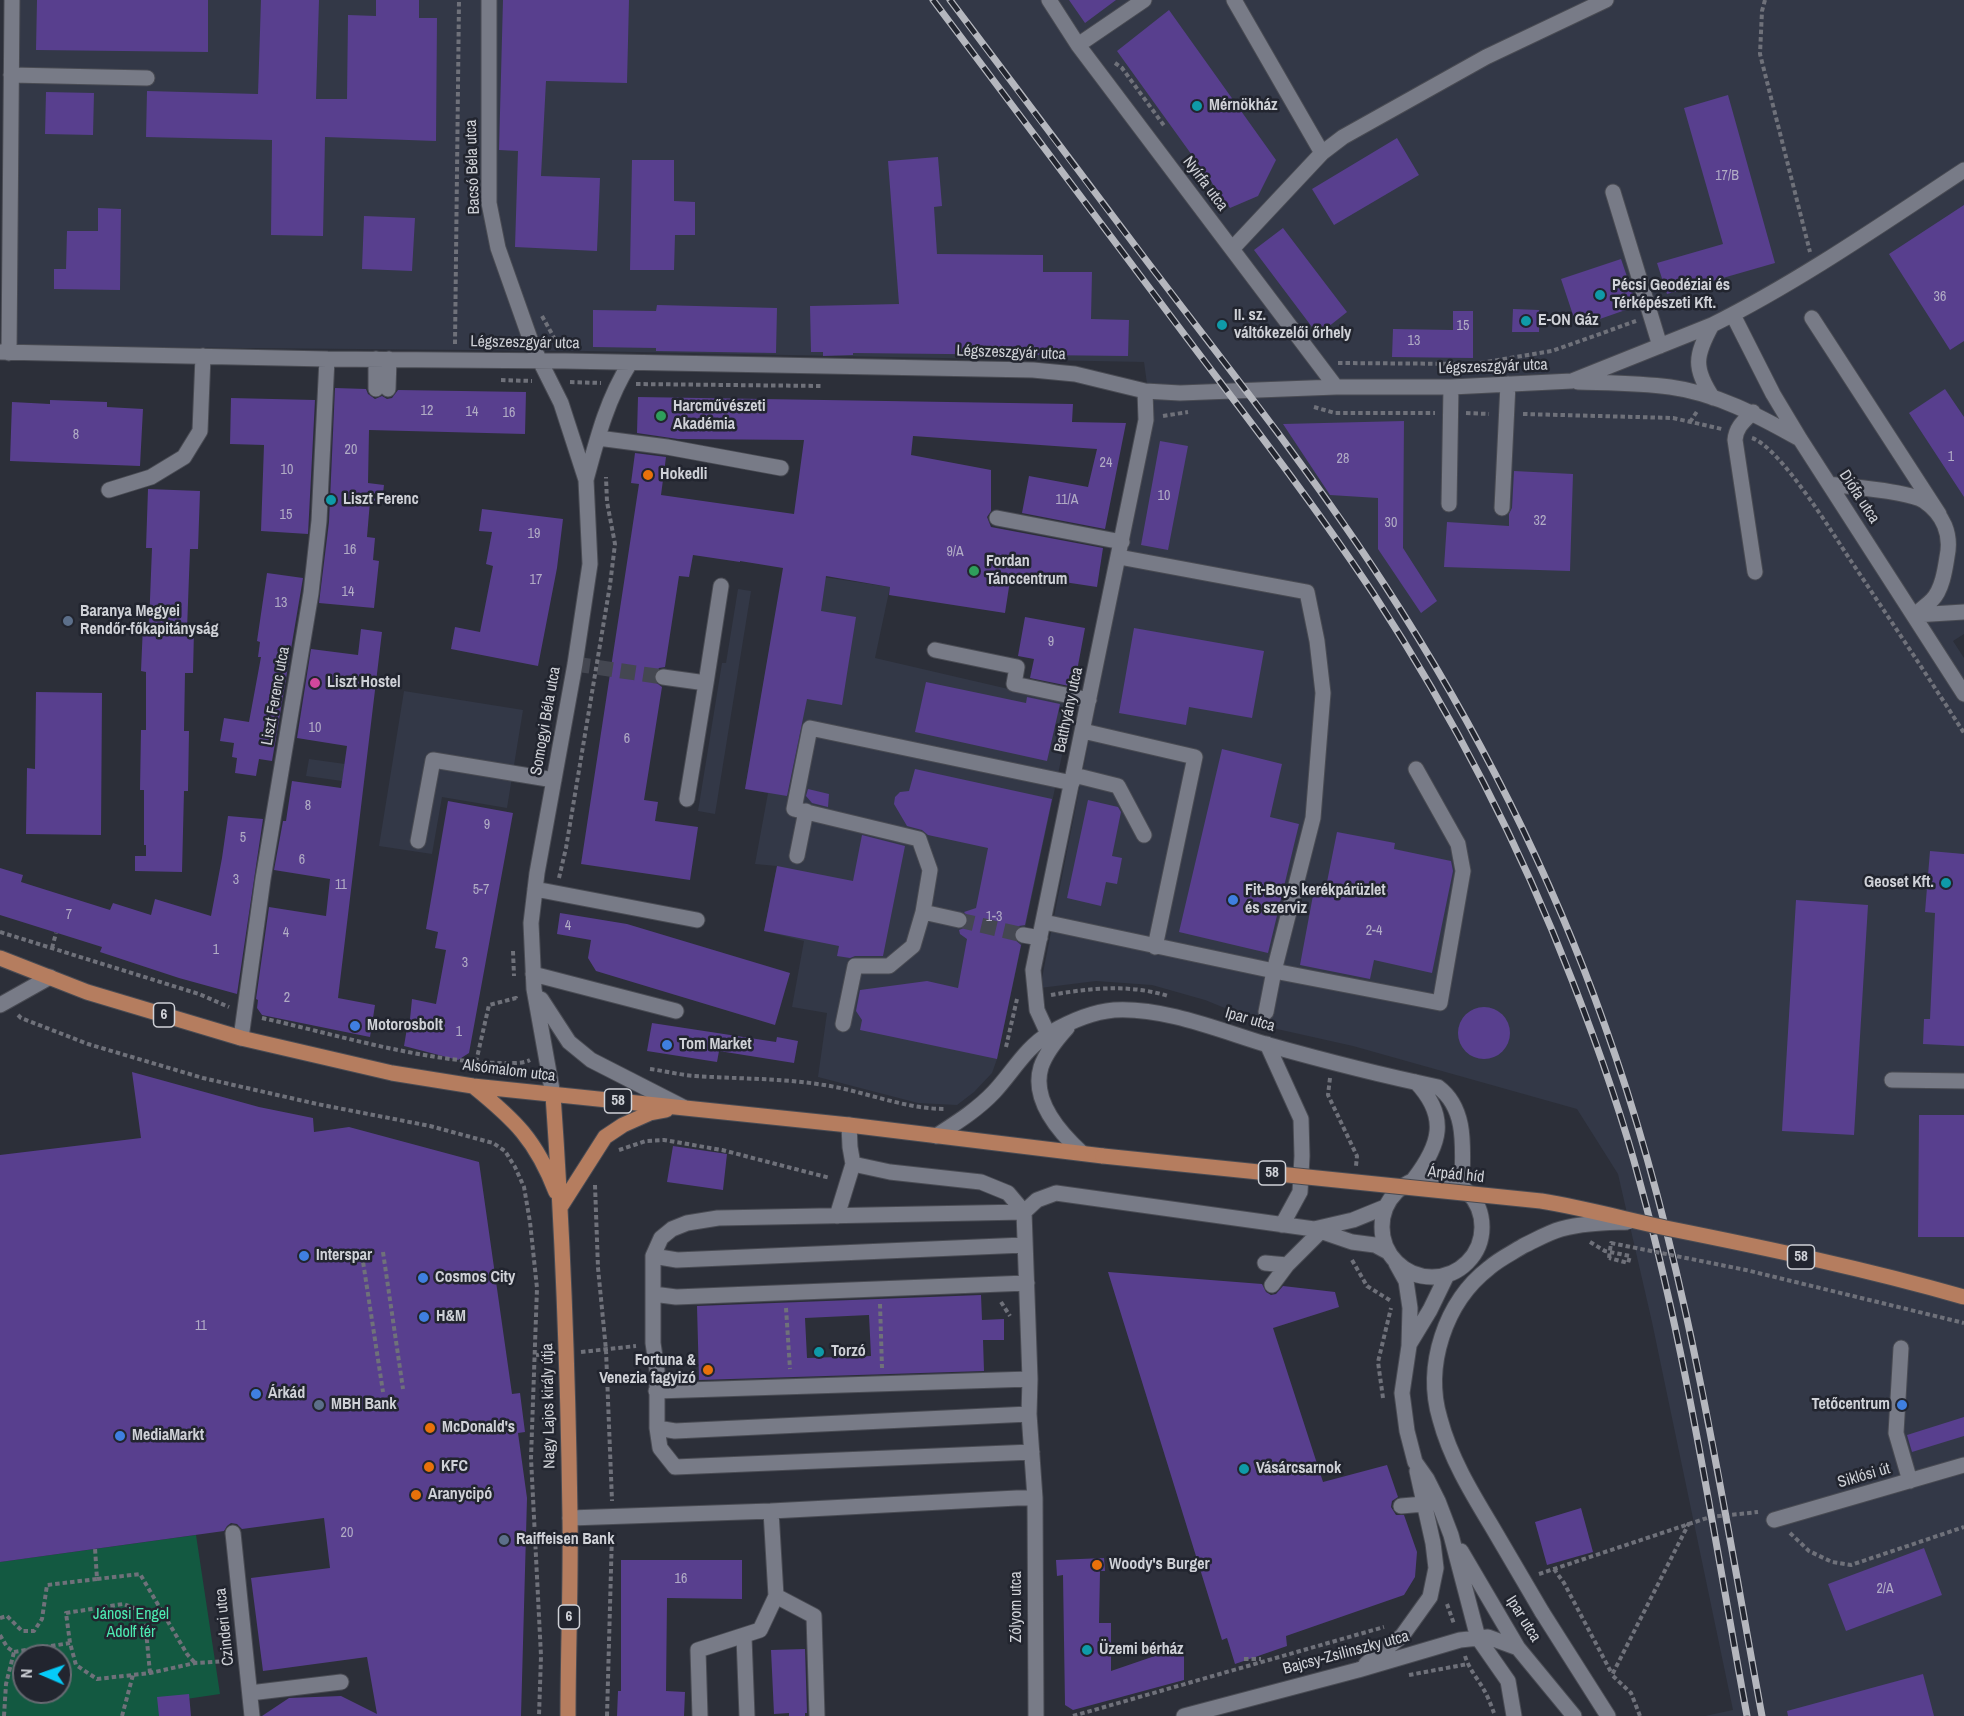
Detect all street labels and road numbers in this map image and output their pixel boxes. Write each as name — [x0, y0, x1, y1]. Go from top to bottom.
street label: Bacsó Béla utca — [462, 119, 484, 215]
street label: Nyírfa utca — [1178, 153, 1232, 215]
street label: Légszeszgyár utca — [470, 332, 580, 354]
street label: Légszeszgyár utca — [956, 341, 1066, 365]
street label: Légszeszgyár utca — [1438, 355, 1548, 379]
street label: Diófa utca — [1835, 467, 1883, 527]
street label: Liszt Ferenc utca — [258, 645, 294, 747]
street label: Somogyi Béla utca — [527, 665, 565, 777]
street label: Batthyány utca — [1051, 666, 1087, 754]
road number: 6 — [154, 1003, 174, 1027]
street label: Ipar utca — [1223, 1004, 1277, 1036]
street label: Alsómalom utca — [462, 1056, 556, 1086]
road number: 58 — [604, 1089, 632, 1113]
road number: 58 — [1258, 1161, 1286, 1185]
street label: Árpád híd — [1427, 1162, 1485, 1188]
road number: 58 — [1788, 1245, 1814, 1269]
street label: Nagy Lajos király útja — [538, 1343, 560, 1469]
street label: Siklósi út — [1835, 1459, 1893, 1493]
street label: Zólyom utca — [1007, 1571, 1027, 1643]
street label: Czinderi utca — [211, 1587, 239, 1667]
street label: Ipar utca — [1501, 1592, 1545, 1646]
road number: 6 — [558, 1605, 580, 1629]
street label: Bajcsy-Zsilinszky utca — [1281, 1627, 1411, 1679]

